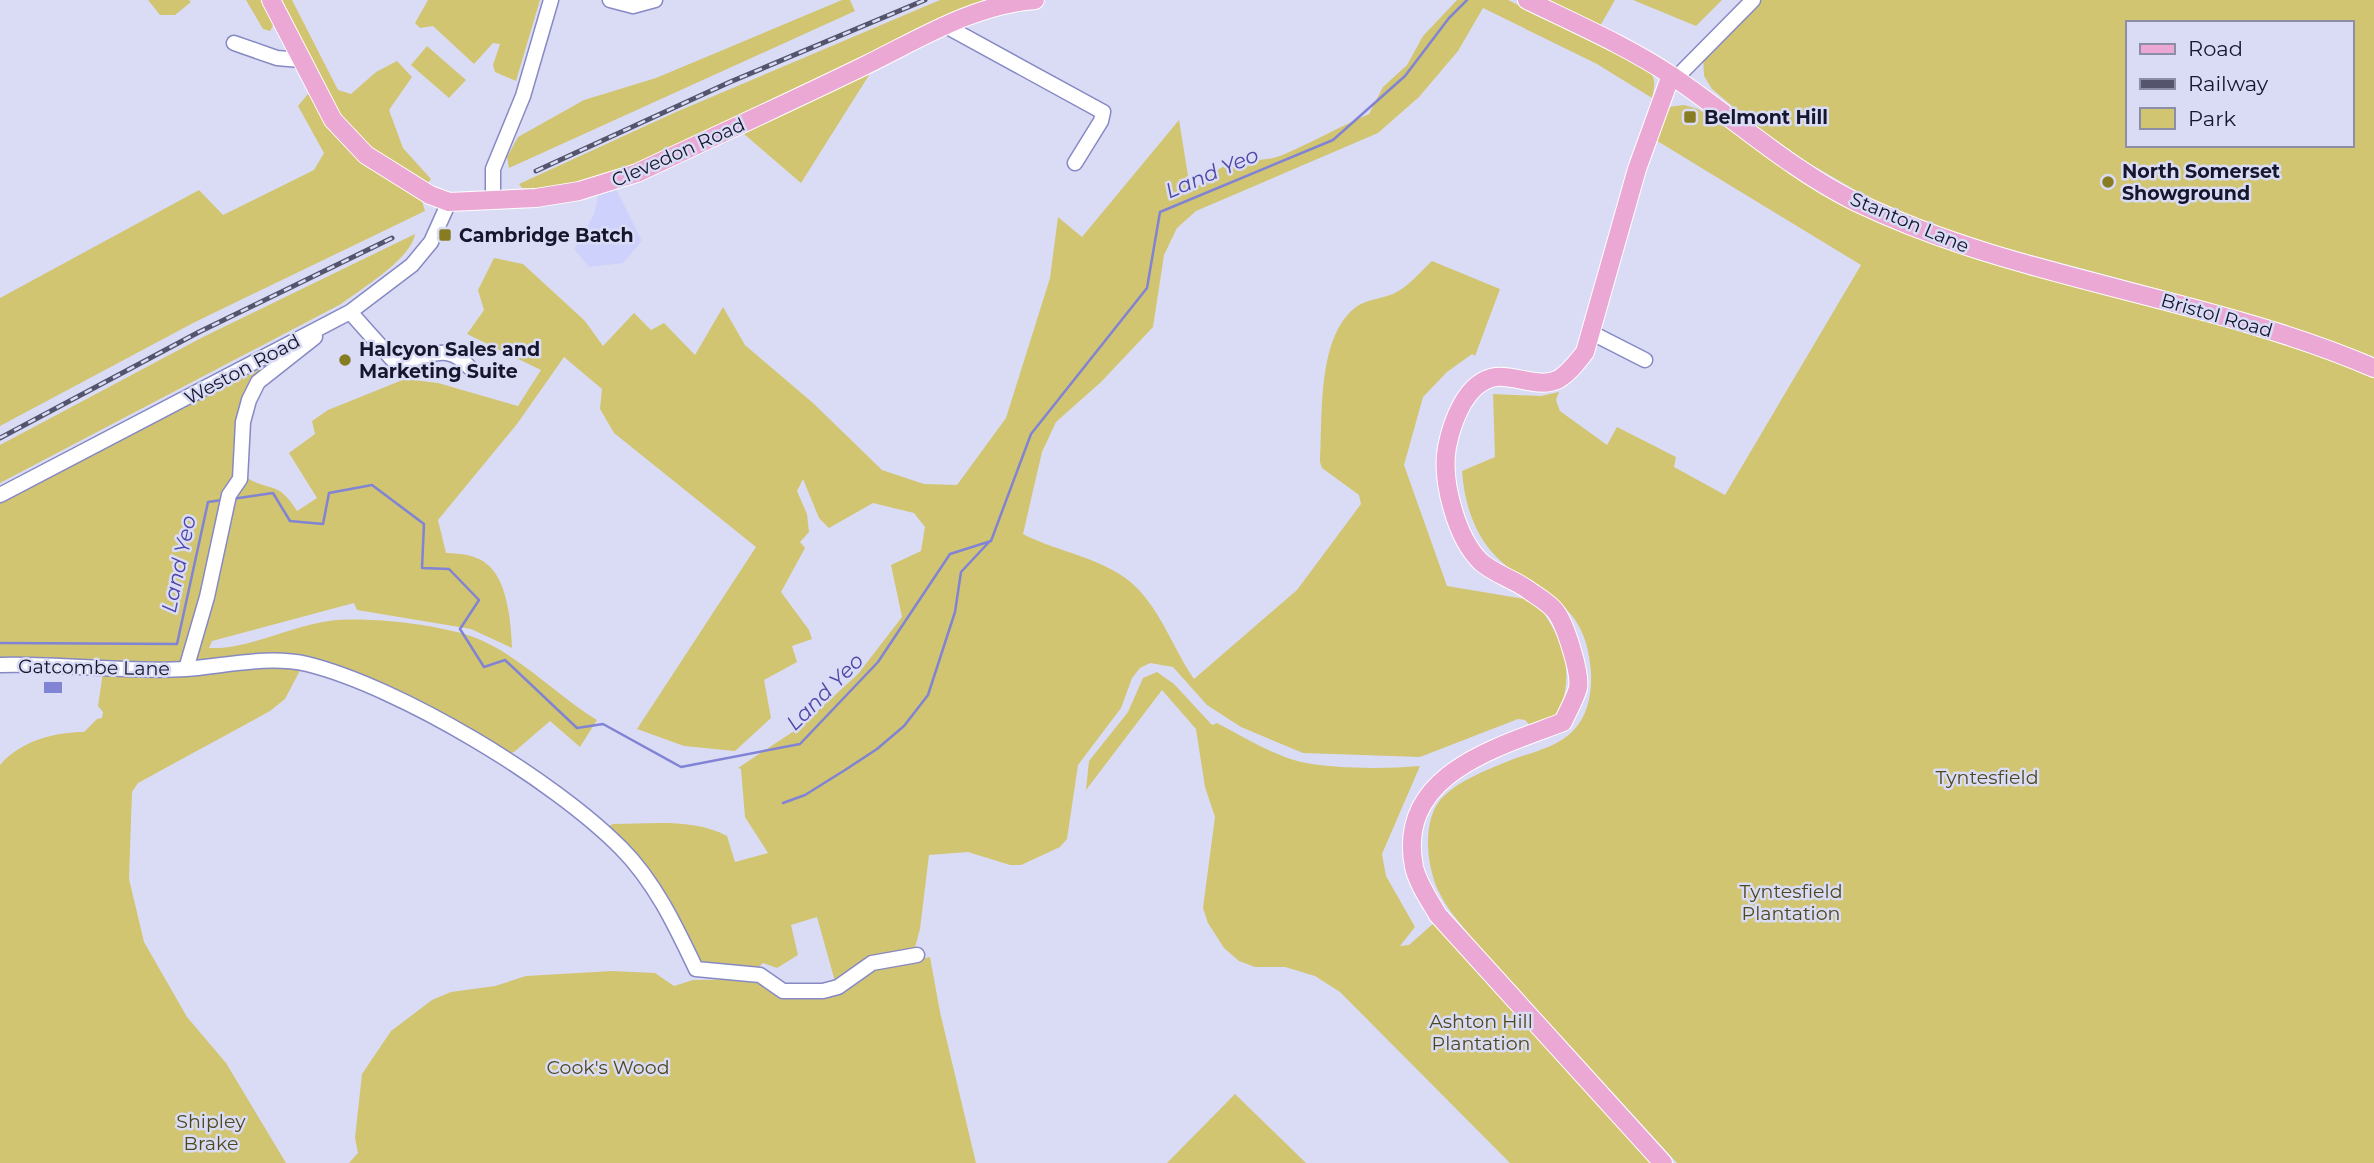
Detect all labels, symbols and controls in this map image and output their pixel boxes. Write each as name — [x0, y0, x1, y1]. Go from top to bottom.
legend — [2126, 21, 2353, 147]
text: Road — [2188, 36, 2243, 61]
text: Railway — [2188, 71, 2269, 96]
place label: Belmont Hill — [1704, 106, 1828, 129]
text: Park — [2188, 106, 2236, 131]
marker: Belmont Hill — [1682, 109, 1698, 125]
street label: Clevedon Road — [608, 113, 748, 192]
water label: Land Yeo — [1161, 142, 1262, 203]
place label: North Somerset Showground — [2122, 160, 2280, 205]
marker: North Somerset Showground — [2100, 174, 2116, 190]
street label: Stanton Lane — [1847, 187, 1973, 258]
place label: Cambridge Batch — [459, 224, 634, 247]
marker: Cambridge Batch — [437, 227, 453, 243]
street label: Bristol Road — [2158, 289, 2275, 342]
street label: Weston Road — [181, 329, 304, 410]
place label: Halcyon Sales and Marketing Suite — [359, 338, 540, 383]
marker: Halcyon Sales and Marketing Suite — [337, 352, 353, 368]
water label: Land Yeo — [156, 513, 201, 615]
water label: Land Yeo — [781, 648, 868, 735]
street label: Gatcombe Lane — [18, 655, 170, 680]
park label: Tyntesfield — [1935, 766, 2039, 789]
park label: Tyntesfield Plantation — [1739, 880, 1843, 925]
park label: Ashton Hill Plantation — [1429, 1010, 1533, 1055]
park label: Cook's Wood — [546, 1056, 670, 1079]
park label: Shipley Brake — [176, 1110, 246, 1155]

